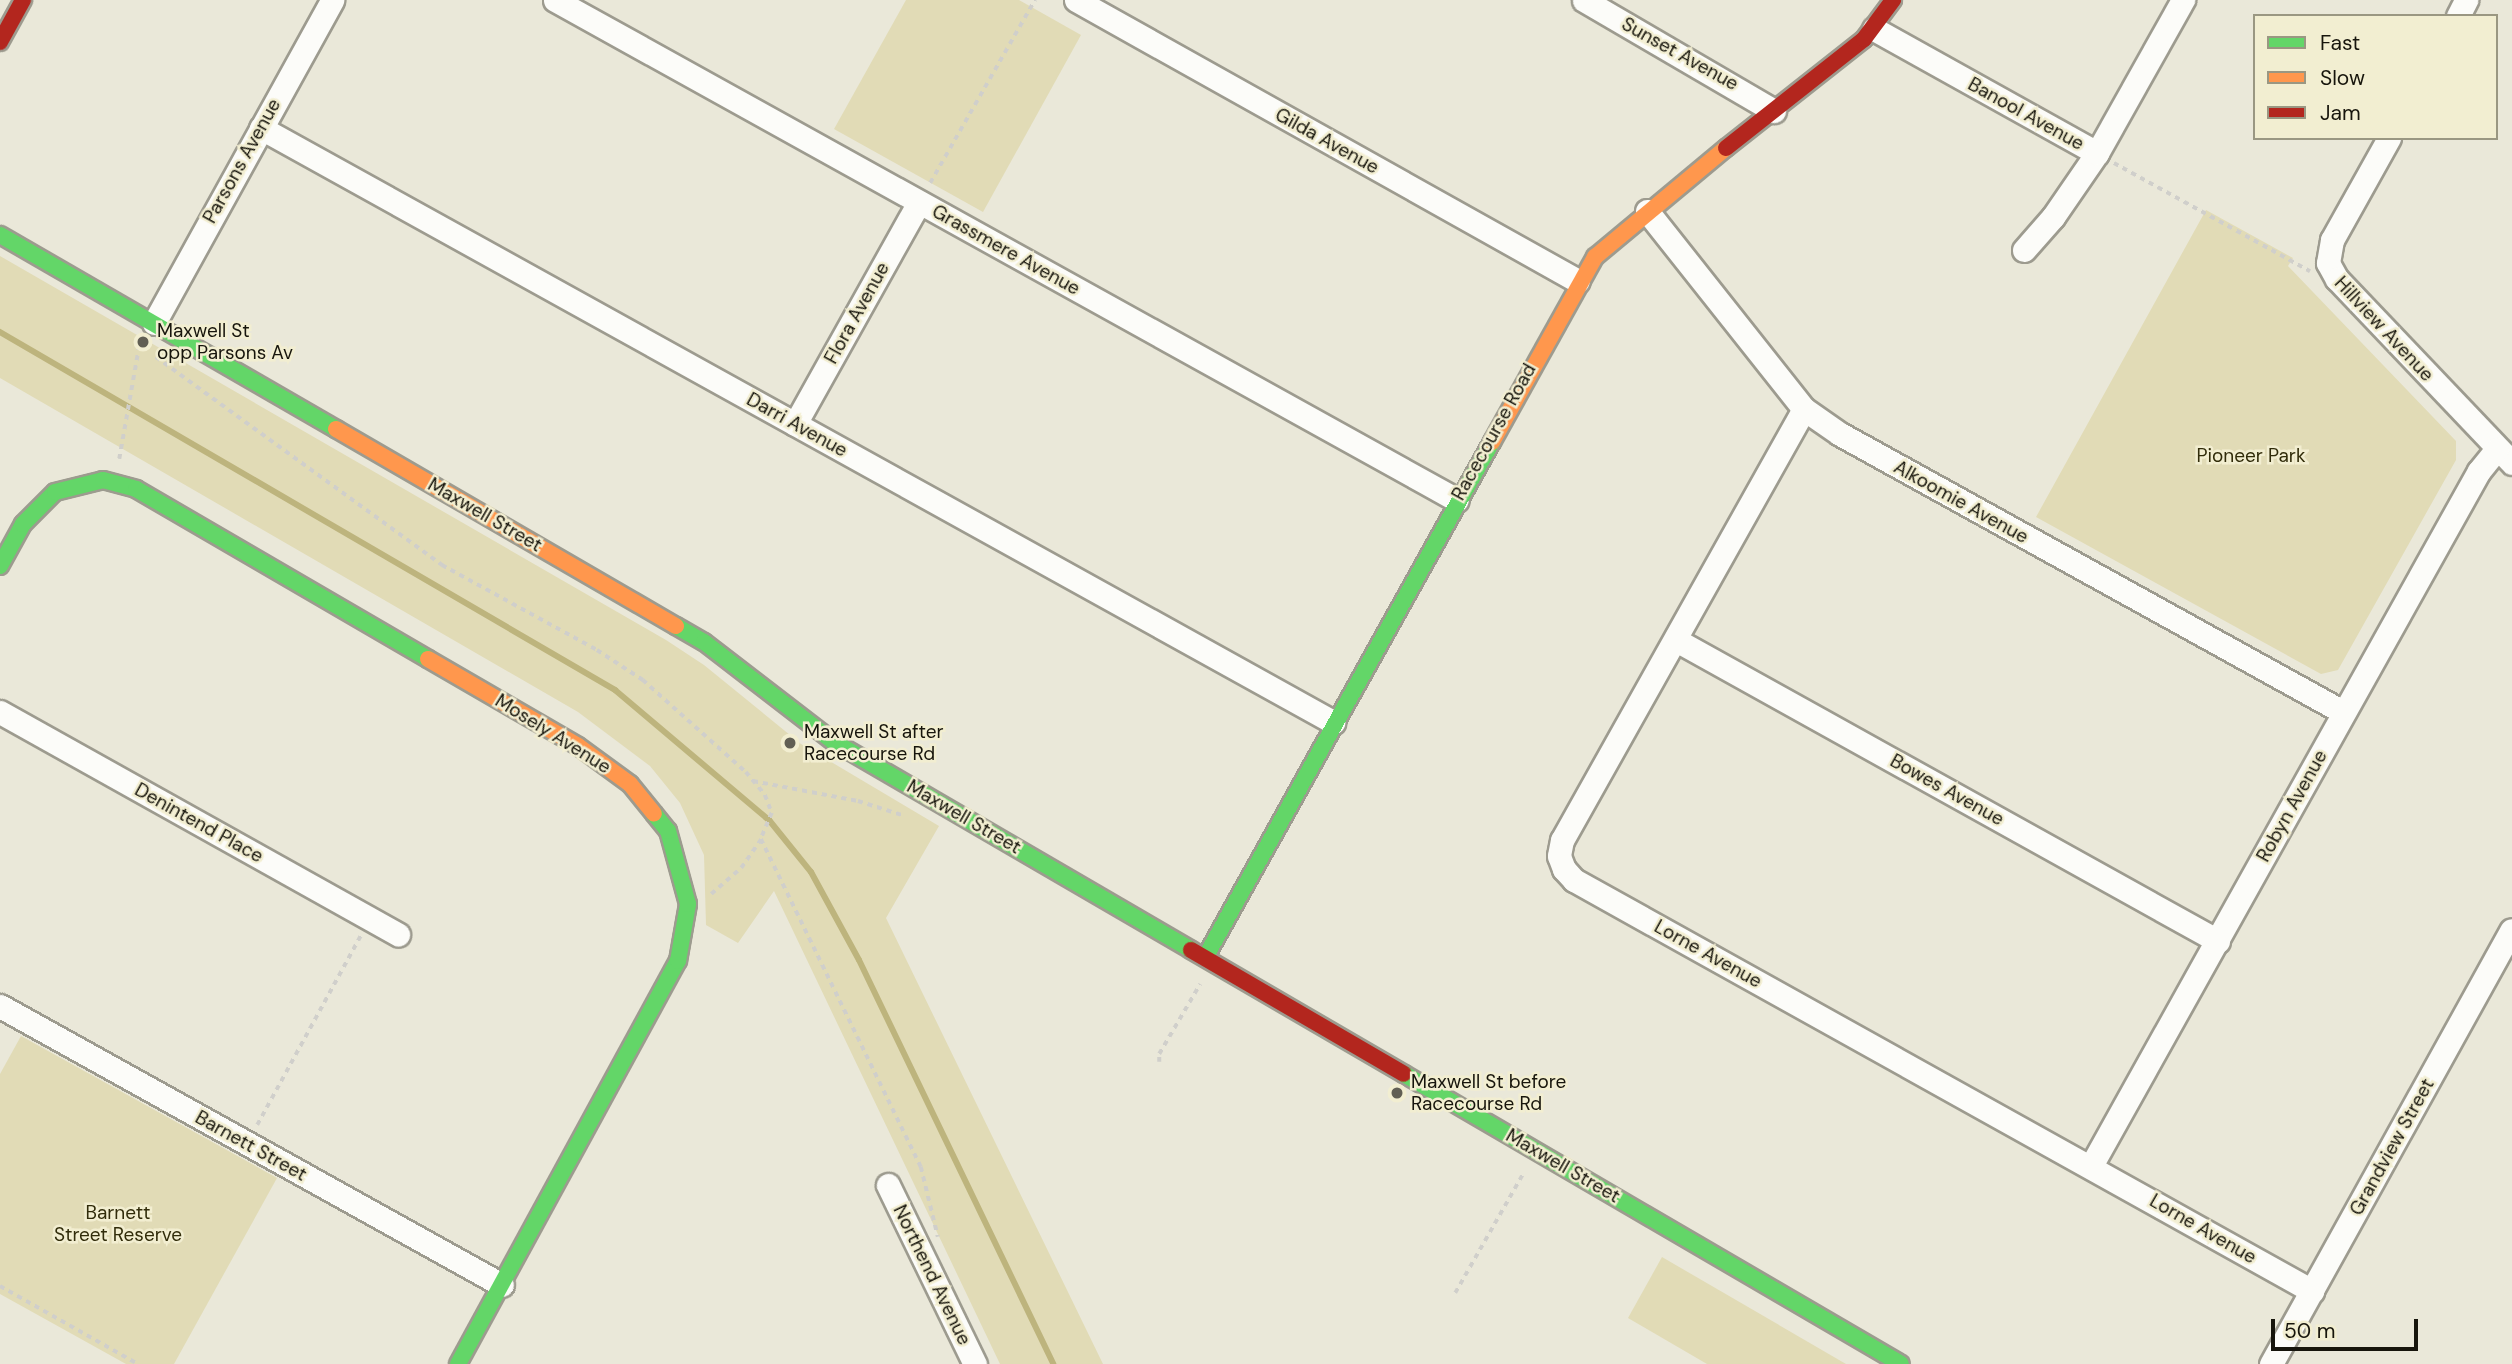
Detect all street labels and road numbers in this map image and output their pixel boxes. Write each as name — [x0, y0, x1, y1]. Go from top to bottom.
street label: Sunset Avenue — [1618, 13, 1742, 95]
street label: Banool Avenue — [1964, 73, 2088, 155]
street label: Parsons Avenue — [198, 95, 286, 227]
street label: Gilda Avenue — [1271, 103, 1383, 179]
street label: Grassmere Avenue — [928, 200, 1084, 300]
street label: Flora Avenue — [820, 258, 894, 368]
street label: Hillview Avenue — [2330, 272, 2438, 386]
street label: Racecourse Road — [1447, 360, 1541, 504]
street label: Darri Avenue — [743, 388, 851, 462]
street label: Alkoomie Avenue — [1890, 456, 2032, 548]
street label: Maxwell Street — [424, 473, 546, 557]
street label: Mosely Avenue — [491, 689, 615, 779]
street label: Robyn Avenue — [2252, 746, 2332, 866]
street label: Bowes Avenue — [1886, 749, 2008, 831]
street label: Maxwell Street — [903, 775, 1025, 859]
street label: Denintend Place — [131, 778, 267, 868]
street label: Lorne Avenue — [1650, 915, 1766, 993]
street label: Grandview Street — [2345, 1075, 2439, 1219]
street label: Barnett Street — [191, 1106, 311, 1186]
street label: Maxwell Street — [1502, 1124, 1624, 1208]
street label: Lorne Avenue — [2146, 1189, 2260, 1269]
street label: Northend Avenue — [888, 1201, 976, 1349]

